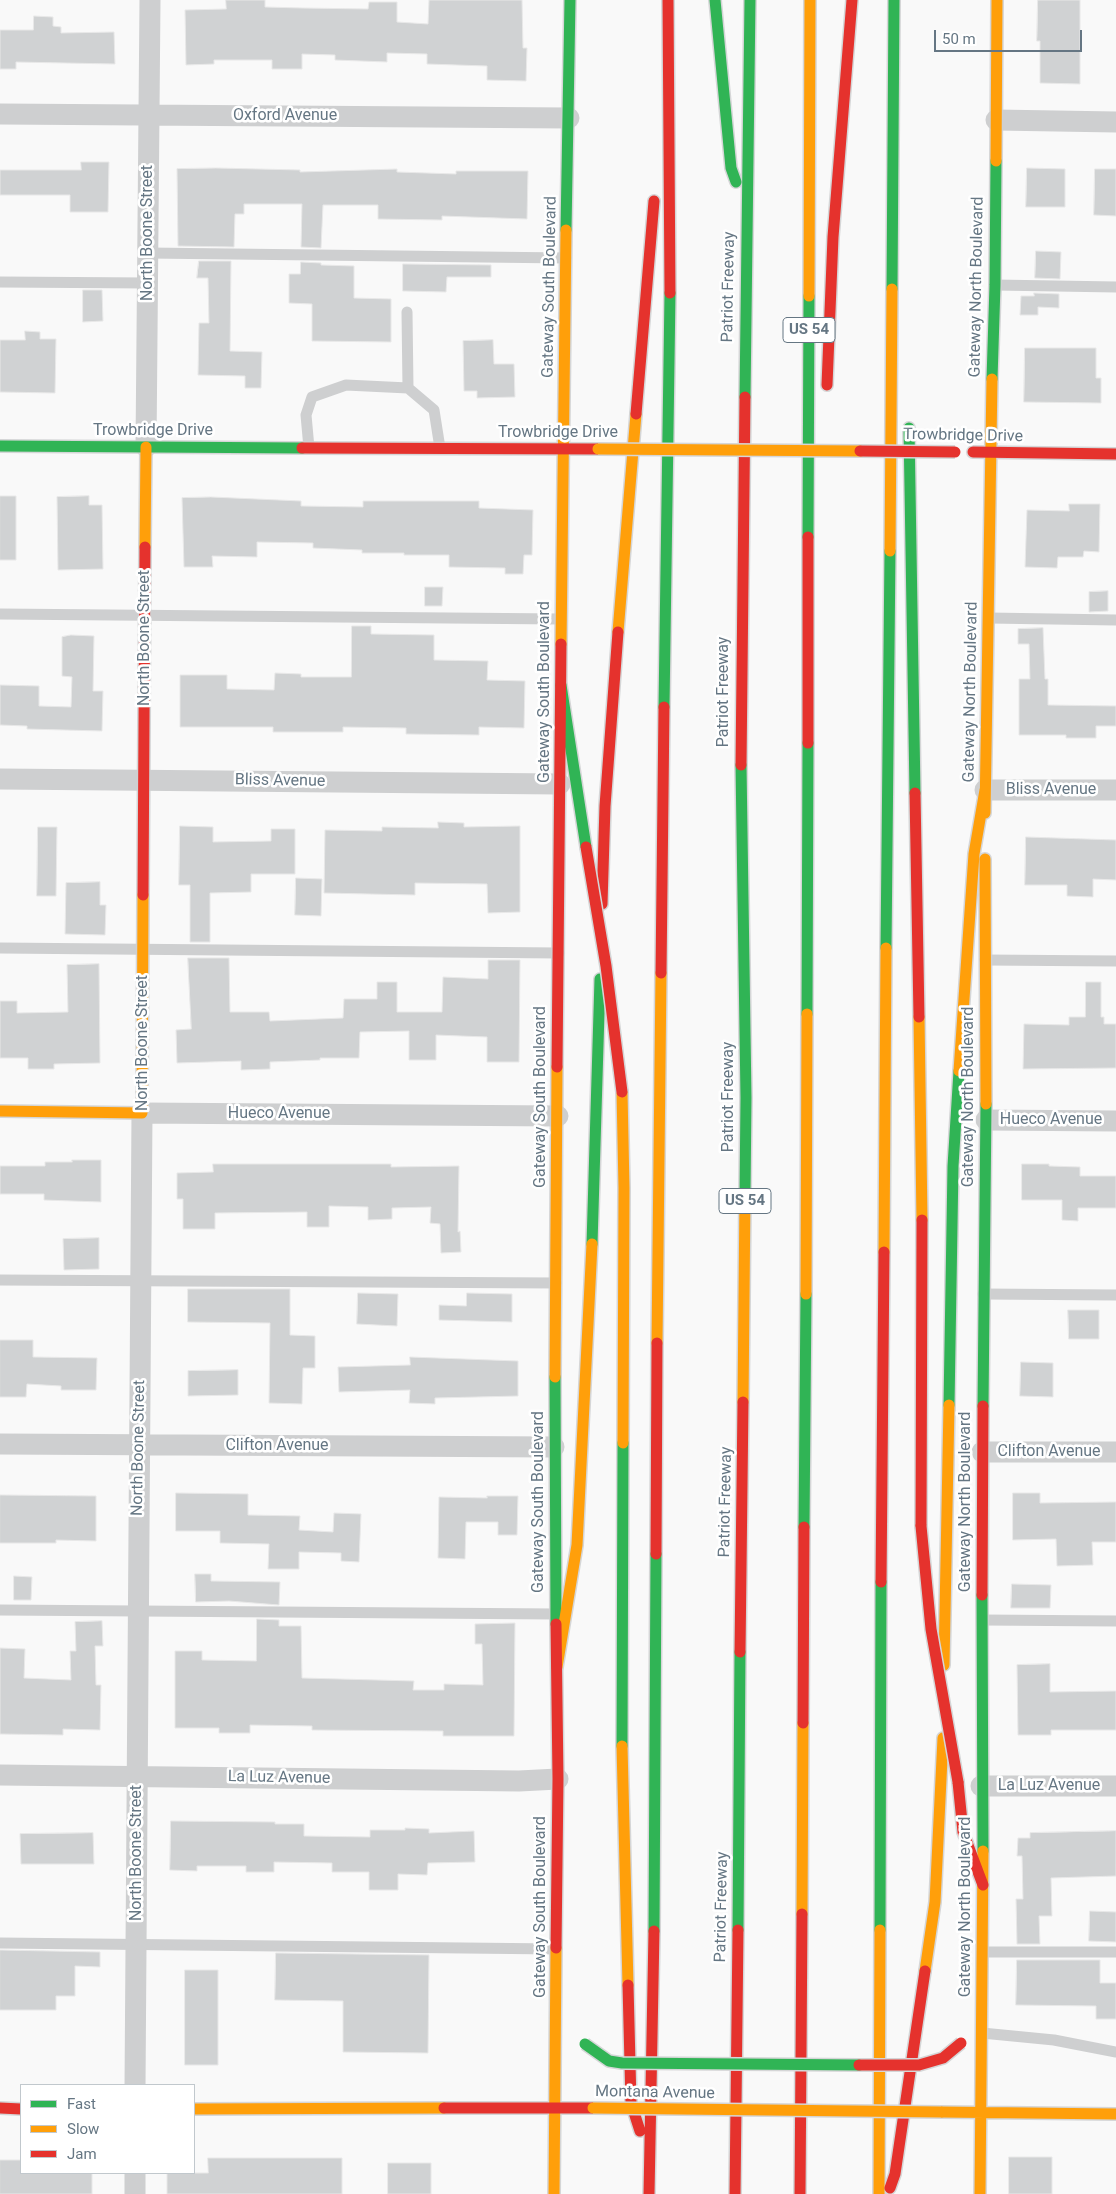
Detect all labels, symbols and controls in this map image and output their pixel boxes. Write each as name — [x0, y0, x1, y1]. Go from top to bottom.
scale bar — [936, 20, 1084, 52]
text: 50 m — [942, 30, 976, 48]
street label: Oxford Avenue — [233, 106, 337, 126]
street label: North Boone Street — [138, 165, 158, 301]
street label: Gateway South Boulevard — [539, 196, 561, 378]
street label: Gateway North Boulevard — [966, 197, 988, 377]
street label: Patriot Freeway — [718, 232, 740, 342]
road number: US 54 — [783, 318, 835, 342]
street label: Trowbridge Drive — [93, 421, 213, 441]
street label: Trowbridge Drive — [498, 423, 618, 443]
street label: Trowbridge Drive — [903, 425, 1023, 447]
street label: North Boone Street — [135, 570, 155, 706]
street label: Gateway South Boulevard — [535, 601, 555, 783]
street label: Gateway North Boulevard — [960, 602, 982, 782]
street label: Patriot Freeway — [714, 637, 734, 747]
street label: Bliss Avenue — [235, 771, 325, 791]
street label: Bliss Avenue — [1006, 780, 1096, 800]
street label: North Boone Street — [133, 975, 153, 1111]
street label: Gateway South Boulevard — [531, 1006, 551, 1188]
street label: Gateway North Boulevard — [959, 1007, 979, 1187]
street label: Patriot Freeway — [719, 1042, 739, 1152]
street label: Hueco Avenue — [228, 1104, 330, 1124]
street label: Hueco Avenue — [1000, 1110, 1102, 1130]
road number: US 54 — [719, 1188, 771, 1214]
street label: North Boone Street — [128, 1380, 150, 1516]
street label: Gateway South Boulevard — [529, 1411, 549, 1593]
street label: Gateway North Boulevard — [956, 1412, 976, 1592]
street label: Clifton Avenue — [225, 1436, 329, 1456]
street label: Clifton Avenue — [997, 1442, 1101, 1462]
street label: Patriot Freeway — [715, 1447, 737, 1557]
street label: La Luz Avenue — [228, 1768, 330, 1788]
street label: La Luz Avenue — [998, 1776, 1100, 1796]
street label: North Boone Street — [127, 1785, 147, 1921]
street label: Gateway South Boulevard — [531, 1816, 551, 1998]
street label: Gateway North Boulevard — [956, 1817, 976, 1997]
street label: Patriot Freeway — [711, 1852, 733, 1962]
street label: Montana Avenue — [595, 2082, 715, 2104]
legend — [20, 2084, 195, 2174]
text: Fast — [67, 2095, 96, 2113]
text: Slow — [67, 2120, 99, 2138]
text: Jam — [67, 2145, 97, 2163]

